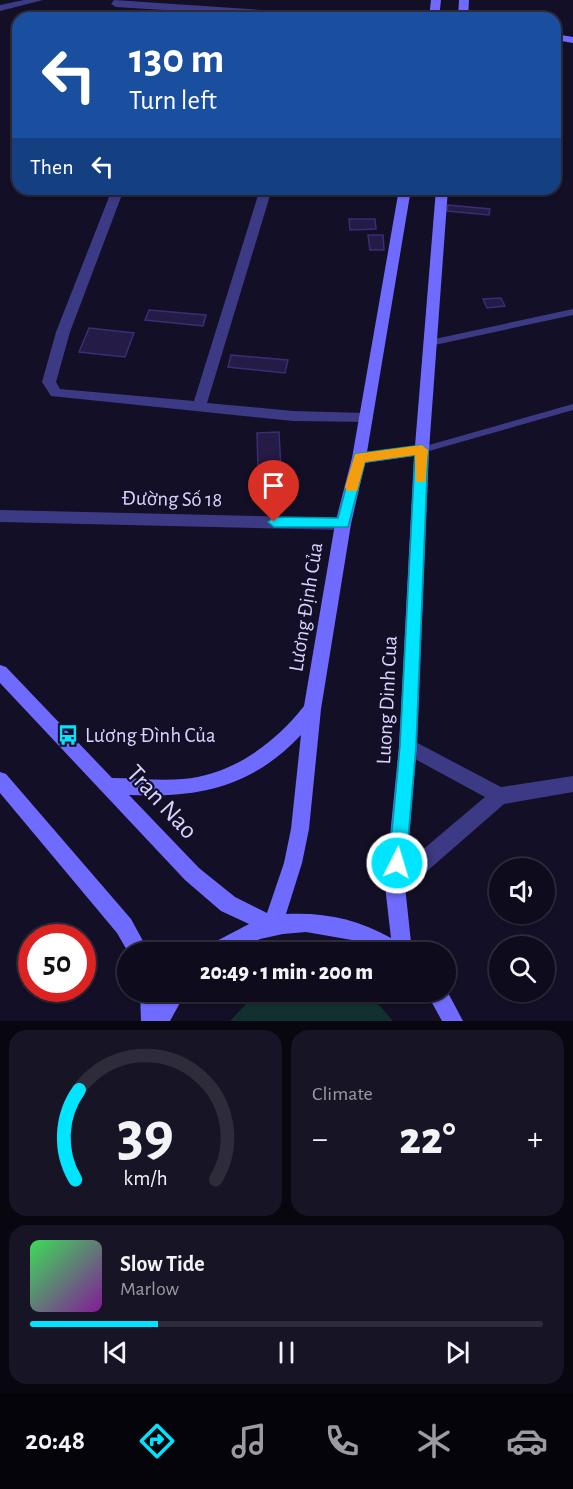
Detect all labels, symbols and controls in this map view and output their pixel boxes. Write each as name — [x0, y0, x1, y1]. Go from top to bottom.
icon: left — [30, 36, 108, 114]
text: 130 m — [129, 38, 224, 80]
text: Turn left — [129, 87, 217, 114]
icon: left — [86, 150, 119, 183]
text: Then — [30, 156, 74, 178]
pin — [248, 460, 299, 522]
icon: arrive — [257, 469, 290, 502]
street label: Đường Số 18 — [122, 488, 222, 510]
street label: Lương Định Của — [285, 541, 327, 673]
street label: Luong Dinh Cua — [373, 635, 401, 765]
bus stop icon: Lương Đình Của — [56, 723, 80, 747]
place label: Lương Đình Của — [85, 725, 216, 746]
street label: Tran Nao — [122, 760, 202, 844]
position arrow — [365, 831, 429, 895]
map controls — [489, 858, 555, 1002]
button: sound — [489, 858, 555, 924]
speed limit sign: 50 — [18, 924, 96, 1002]
button: search — [489, 936, 555, 1002]
text: 20:49 · 1 min · 200 m — [200, 961, 373, 983]
text: Climate — [312, 1084, 373, 1104]
text: 39 — [117, 1104, 174, 1166]
text: 22° — [399, 1117, 456, 1162]
text: − — [312, 1123, 328, 1156]
text: + — [527, 1123, 543, 1156]
text: km/h — [123, 1168, 168, 1189]
text: Slow Tide — [120, 1253, 205, 1275]
text: Marlow — [120, 1279, 179, 1299]
icon: previous — [99, 1336, 132, 1369]
icon: pause — [270, 1336, 303, 1369]
icon: next — [441, 1336, 474, 1369]
icon: directions — [136, 1420, 178, 1462]
icon: music — [228, 1420, 270, 1462]
icon: phone — [321, 1420, 363, 1462]
icon: climate — [413, 1420, 455, 1462]
icon: car — [506, 1420, 548, 1462]
text: 20:48 — [25, 1427, 85, 1454]

